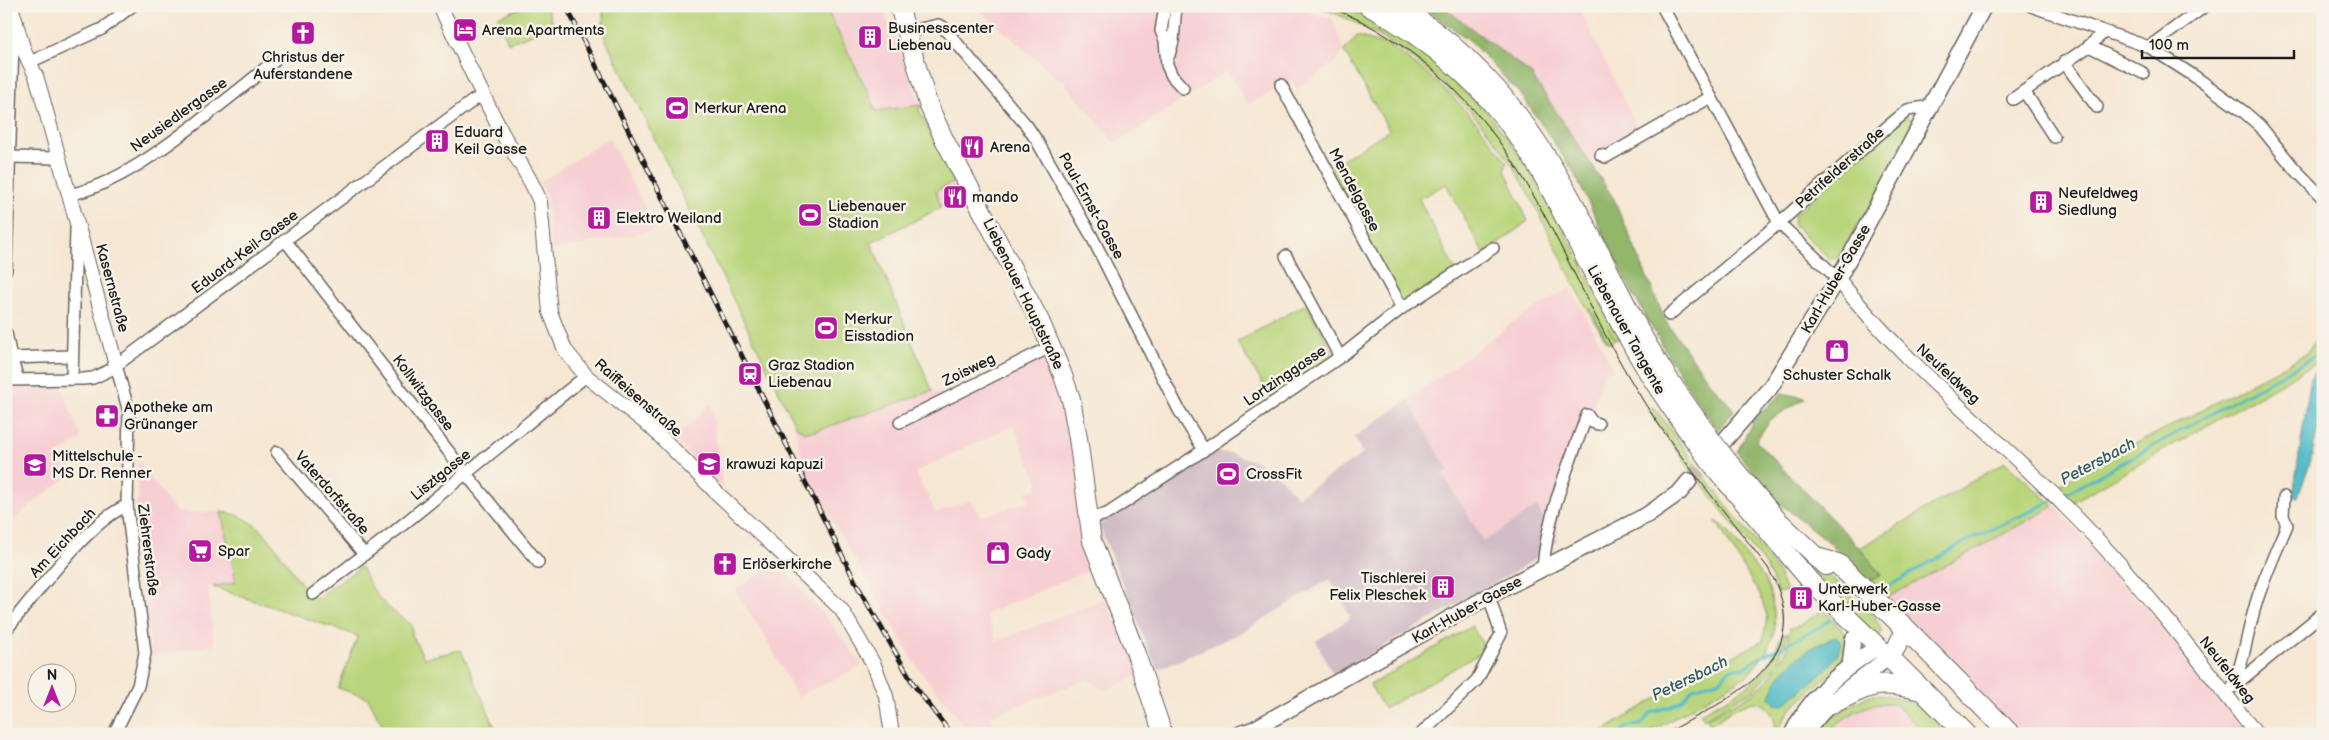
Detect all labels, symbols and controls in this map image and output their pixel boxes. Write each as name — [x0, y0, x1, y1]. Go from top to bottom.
hotel icon: Arena Apartments — [452, 17, 478, 43]
place label: Businesscenter Liebenau — [888, 19, 994, 55]
church icon: Christus der Auferstandene — [290, 20, 316, 46]
place label: Arena Apartments — [482, 21, 605, 40]
building icon: Businesscenter Liebenau — [857, 24, 883, 50]
scale bar — [2142, 28, 2294, 60]
text: 100 m — [2149, 36, 2189, 55]
place label: Christus der Auferstandene — [253, 48, 353, 84]
street label: Neusiedlergasse — [127, 73, 231, 157]
sports icon: Merkur Arena — [664, 95, 690, 121]
place label: Merkur Arena — [694, 99, 786, 118]
place label: Eduard Keil Gasse — [454, 123, 527, 159]
street label: Petrifelderstraße — [1792, 123, 1889, 213]
building icon: Eduard Keil Gasse — [424, 128, 450, 154]
restaurant icon: Arena — [959, 134, 985, 160]
place label: Arena — [990, 138, 1030, 157]
street label: Mendelgasse — [1324, 145, 1384, 235]
street label: Paul-Ernst-Gasse — [1054, 149, 1128, 263]
restaurant icon: mando — [942, 184, 968, 210]
place label: Neufeldweg Siedlung — [2058, 184, 2138, 220]
place label: mando — [972, 188, 1018, 207]
building icon: Neufeldweg Siedlung — [2028, 189, 2054, 215]
place label: Liebenauer Stadion — [828, 197, 907, 233]
sports icon: Liebenauer Stadion — [797, 202, 823, 228]
building icon: Elektro Weiland — [586, 205, 612, 231]
street label: Eduard-Keil-Gasse — [188, 206, 302, 298]
place label: Elektro Weiland — [616, 209, 722, 228]
street label: Liebenauer Hauptstraße — [978, 215, 1068, 373]
street label: Karl-Huber-Gasse — [1797, 221, 1875, 337]
street label: Kasernstraße — [91, 242, 133, 335]
street label: Liebenauer Tangente — [1583, 262, 1670, 398]
place label: Merkur Eisstadion — [844, 310, 914, 346]
sports icon: Merkur Eisstadion — [813, 315, 839, 341]
shop icon: Schuster Schalk — [1824, 338, 1850, 364]
street label: Neufeldweg — [1912, 340, 1984, 408]
street label: Lortzinggasse — [1240, 341, 1330, 411]
street label: Zoisweg — [939, 349, 998, 391]
street label: Kollwitzgasse — [388, 351, 458, 435]
street label: Raiffeisenstraße — [590, 355, 686, 441]
place label: Graz Stadion Liebenau — [768, 356, 855, 392]
station icon: Graz Stadion Liebenau — [737, 361, 763, 387]
place label: Schuster Schalk — [1783, 366, 1892, 385]
place label: Apotheke am Grünanger — [124, 398, 213, 434]
pharmacy icon: Apotheke am Grünanger — [94, 403, 120, 429]
water label: Petersbach — [2057, 434, 2139, 490]
street label: Lisztgasse — [407, 445, 475, 505]
place label: Mittelschule - MS Dr. Renner — [52, 447, 152, 483]
street label: Vaterdorfstraße — [291, 447, 373, 539]
school or university icon: krawuzi kapuzi — [696, 451, 722, 477]
school or university icon: Mittelschule - MS Dr. Renner — [22, 452, 48, 478]
place label: krawuzi kapuzi — [726, 455, 823, 474]
sports icon: CrossFit — [1215, 461, 1241, 487]
place label: CrossFit — [1246, 465, 1303, 484]
street label: Ziehrerstraße — [133, 502, 163, 597]
street label: Am Eichbach — [26, 504, 100, 582]
supermarket icon: Spar — [187, 538, 213, 564]
shop icon: Gady — [985, 540, 1011, 566]
place label: Spar — [218, 542, 250, 561]
place label: Gady — [1016, 544, 1051, 563]
church icon: Erlöserkirche — [712, 551, 738, 577]
place label: Erlöserkirche — [742, 555, 832, 574]
place label: Tischlerei Felix Pleschek — [1329, 569, 1427, 605]
street label: Karl-Huber-Gasse — [1409, 572, 1525, 648]
building icon: Tischlerei Felix Pleschek — [1430, 574, 1456, 600]
place label: Unterwerk Karl-Huber-Gasse — [1818, 580, 1941, 616]
building icon: Unterwerk Karl-Huber-Gasse — [1788, 585, 1814, 611]
street label: Neufeldweg — [2195, 633, 2259, 707]
water label: Petersbach — [1649, 652, 1731, 706]
north arrow — [28, 662, 78, 712]
text: N — [47, 667, 57, 684]

